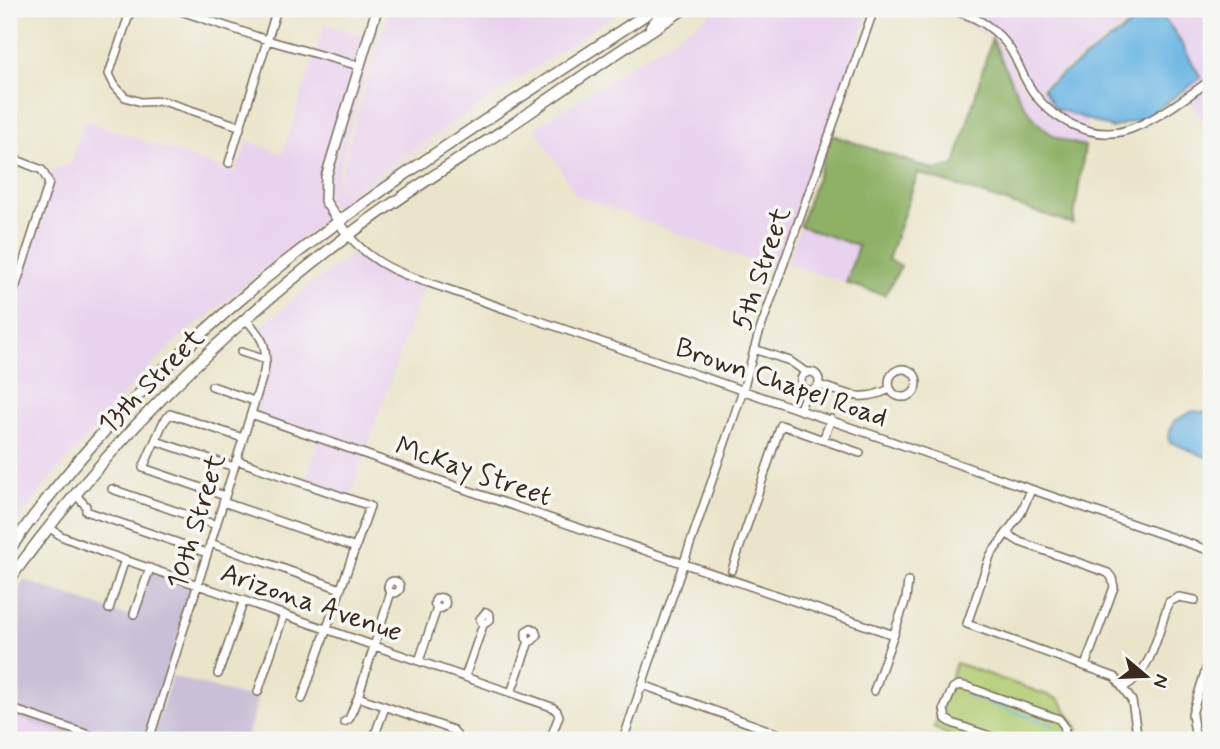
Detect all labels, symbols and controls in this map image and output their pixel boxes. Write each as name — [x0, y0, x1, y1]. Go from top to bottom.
street label: 5th Street — [724, 202, 801, 335]
street label: 13th Street — [91, 320, 213, 443]
street label: Brown Chapel Road — [670, 330, 892, 437]
street label: McKay Street — [390, 428, 556, 516]
street label: 10th Street — [159, 449, 236, 594]
street label: Arizona Avenue — [215, 555, 407, 652]
north arrow — [1112, 640, 1182, 710]
text: N — [1147, 671, 1175, 691]

